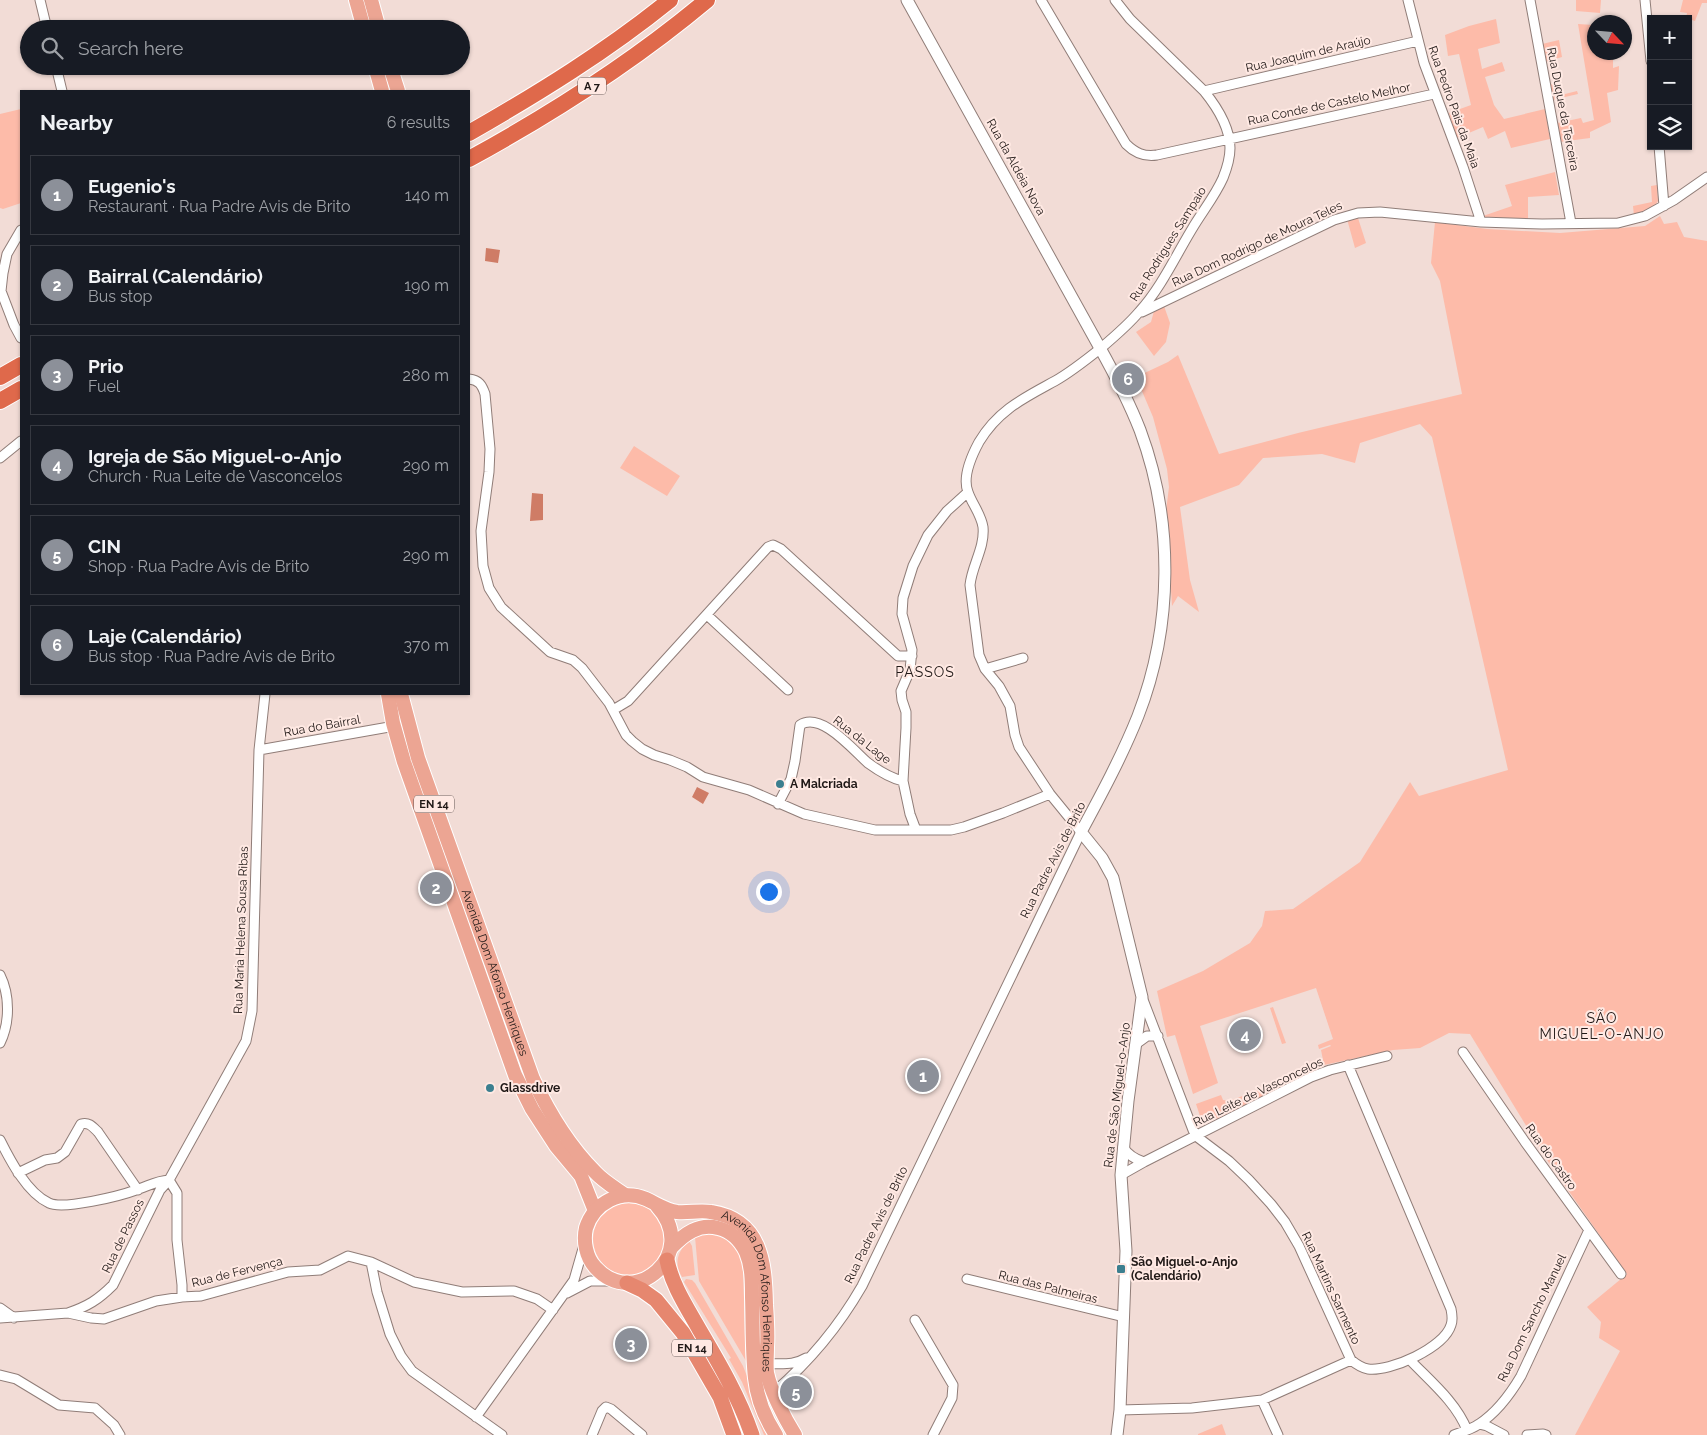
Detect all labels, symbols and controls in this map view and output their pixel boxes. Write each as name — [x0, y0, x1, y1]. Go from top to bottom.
north arrow — [1587, 15, 1632, 60]
map controls — [1647, 15, 1692, 150]
button: + — [1647, 15, 1692, 60]
search box — [20, 20, 470, 75]
street label: Rua Joaquim de Araújo — [1244, 33, 1372, 75]
icon: search — [38, 34, 66, 62]
text: Search here — [78, 37, 184, 59]
street label: Rua Pedro Pais da Maia — [1425, 44, 1483, 170]
street label: Rua Duque da Terceira — [1544, 46, 1582, 172]
button: − — [1647, 60, 1692, 105]
road number: A 7 — [578, 78, 606, 94]
street label: Rua Conde de Castelo Melhor — [1246, 80, 1412, 128]
button: layers — [1647, 105, 1692, 150]
text: Nearby — [40, 110, 113, 135]
text: 6 results — [387, 113, 450, 132]
street label: Rua da Aldeia Nova — [984, 116, 1048, 218]
text: Eugenio's — [88, 175, 176, 197]
street label: Rua Rodrigues Sampaio — [1127, 184, 1209, 304]
text: 1 — [53, 186, 61, 205]
text: 140 m — [405, 186, 449, 205]
text: Restaurant · Rua Padre Avis de Brito — [88, 197, 351, 216]
street label: Rua Dom Rodrigo de Moura Teles — [1170, 198, 1344, 290]
text: Bairral (Calendário) — [88, 265, 263, 287]
text: 2 — [52, 276, 62, 295]
text: 190 m — [404, 276, 449, 295]
text: Bus stop — [88, 287, 152, 306]
text: Prio — [88, 355, 124, 377]
pin: 6 — [1112, 360, 1144, 398]
text: 3 — [53, 366, 61, 385]
text: 280 m — [403, 366, 449, 385]
text: Fuel — [88, 377, 120, 396]
text: Igreja de São Miguel-o-Anjo — [88, 445, 342, 467]
text: 4 — [52, 456, 62, 475]
text: 290 m — [403, 456, 449, 475]
text: Church · Rua Leite de Vasconcelos — [88, 467, 342, 486]
text: CIN — [88, 535, 121, 557]
text: 5 — [53, 546, 61, 565]
text: 290 m — [403, 546, 449, 565]
text: Shop · Rua Padre Avis de Brito — [88, 557, 309, 576]
text: Laje (Calendário) — [88, 625, 242, 647]
text: 6 — [52, 636, 62, 655]
text: 370 m — [403, 636, 449, 655]
text: Bus stop · Rua Padre Avis de Brito — [88, 647, 335, 666]
district label: PASSOS — [895, 664, 955, 680]
street label: Rua do Bairral — [283, 712, 362, 740]
street label: Rua da Lage — [830, 713, 894, 767]
place label: A Malcriada — [790, 777, 858, 791]
marker: A Malcriada — [774, 778, 786, 790]
road number: EN 14 — [414, 796, 454, 812]
street label: Rua Padre Avis de Brito — [1018, 800, 1088, 920]
street label: Rua Maria Helena Sousa Ribas — [231, 846, 251, 1014]
pin: 2 — [420, 869, 452, 907]
your location — [756, 879, 782, 905]
street label: Avenida Dom Afonso Henriques — [459, 887, 531, 1058]
district label: SÃO MIGUEL-O-ANJO — [1540, 1009, 1664, 1042]
pin: 4 — [1229, 1016, 1261, 1054]
street label: Rua de São Miguel-o-Anjo — [1101, 1022, 1133, 1168]
street label: Rua Leite de Vasconcelos — [1191, 1054, 1325, 1130]
pin: 1 — [907, 1057, 939, 1095]
place label: Glassdrive — [500, 1081, 560, 1095]
marker: Glassdrive — [484, 1082, 496, 1094]
street label: Rua do Castro — [1522, 1121, 1580, 1193]
street label: Rua Padre Avis de Brito — [842, 1164, 910, 1286]
street label: Rua de Passos — [99, 1197, 147, 1275]
street label: Avenida Dom Afonso Henriques — [720, 1208, 774, 1373]
street label: Rua Martins Sarmento — [1299, 1230, 1363, 1346]
street label: Rua Dom Sancho Manuel — [1495, 1251, 1569, 1384]
street label: Rua de Fervença — [190, 1254, 284, 1290]
place label: São Miguel-o-Anjo (Calendário) — [1131, 1255, 1238, 1283]
marker: São Miguel-o-Anjo (Calendário) — [1115, 1263, 1127, 1275]
street label: Rua das Palmeiras — [997, 1268, 1099, 1306]
pin: 3 — [615, 1325, 647, 1363]
road number: EN 14 — [672, 1340, 712, 1356]
pin: 5 — [780, 1373, 812, 1411]

